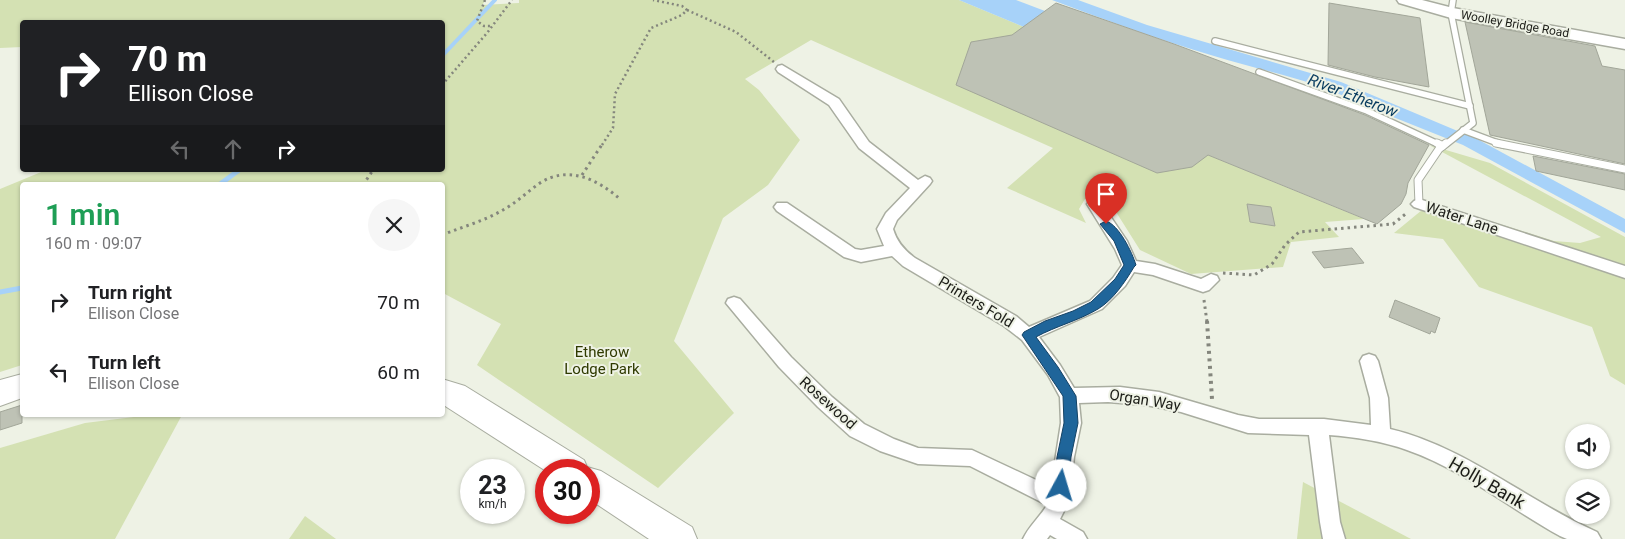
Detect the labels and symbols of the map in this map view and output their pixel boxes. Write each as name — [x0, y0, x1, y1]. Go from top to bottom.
street label: Woolley Bridge Road — [1460, 8, 1570, 40]
water label: River Etherow — [1305, 70, 1401, 121]
pin — [1085, 173, 1127, 224]
street label: Water Lane — [1423, 198, 1501, 238]
street label: Printers Fold — [935, 272, 1017, 332]
park label: Etherow Lodge Park — [564, 343, 640, 378]
street label: Rosewood — [796, 373, 860, 433]
street label: Organ Way — [1108, 385, 1182, 415]
street label: Holly Bank — [1445, 452, 1530, 513]
speed limit sign: 30 — [535, 459, 600, 524]
position arrow — [1034, 459, 1086, 511]

